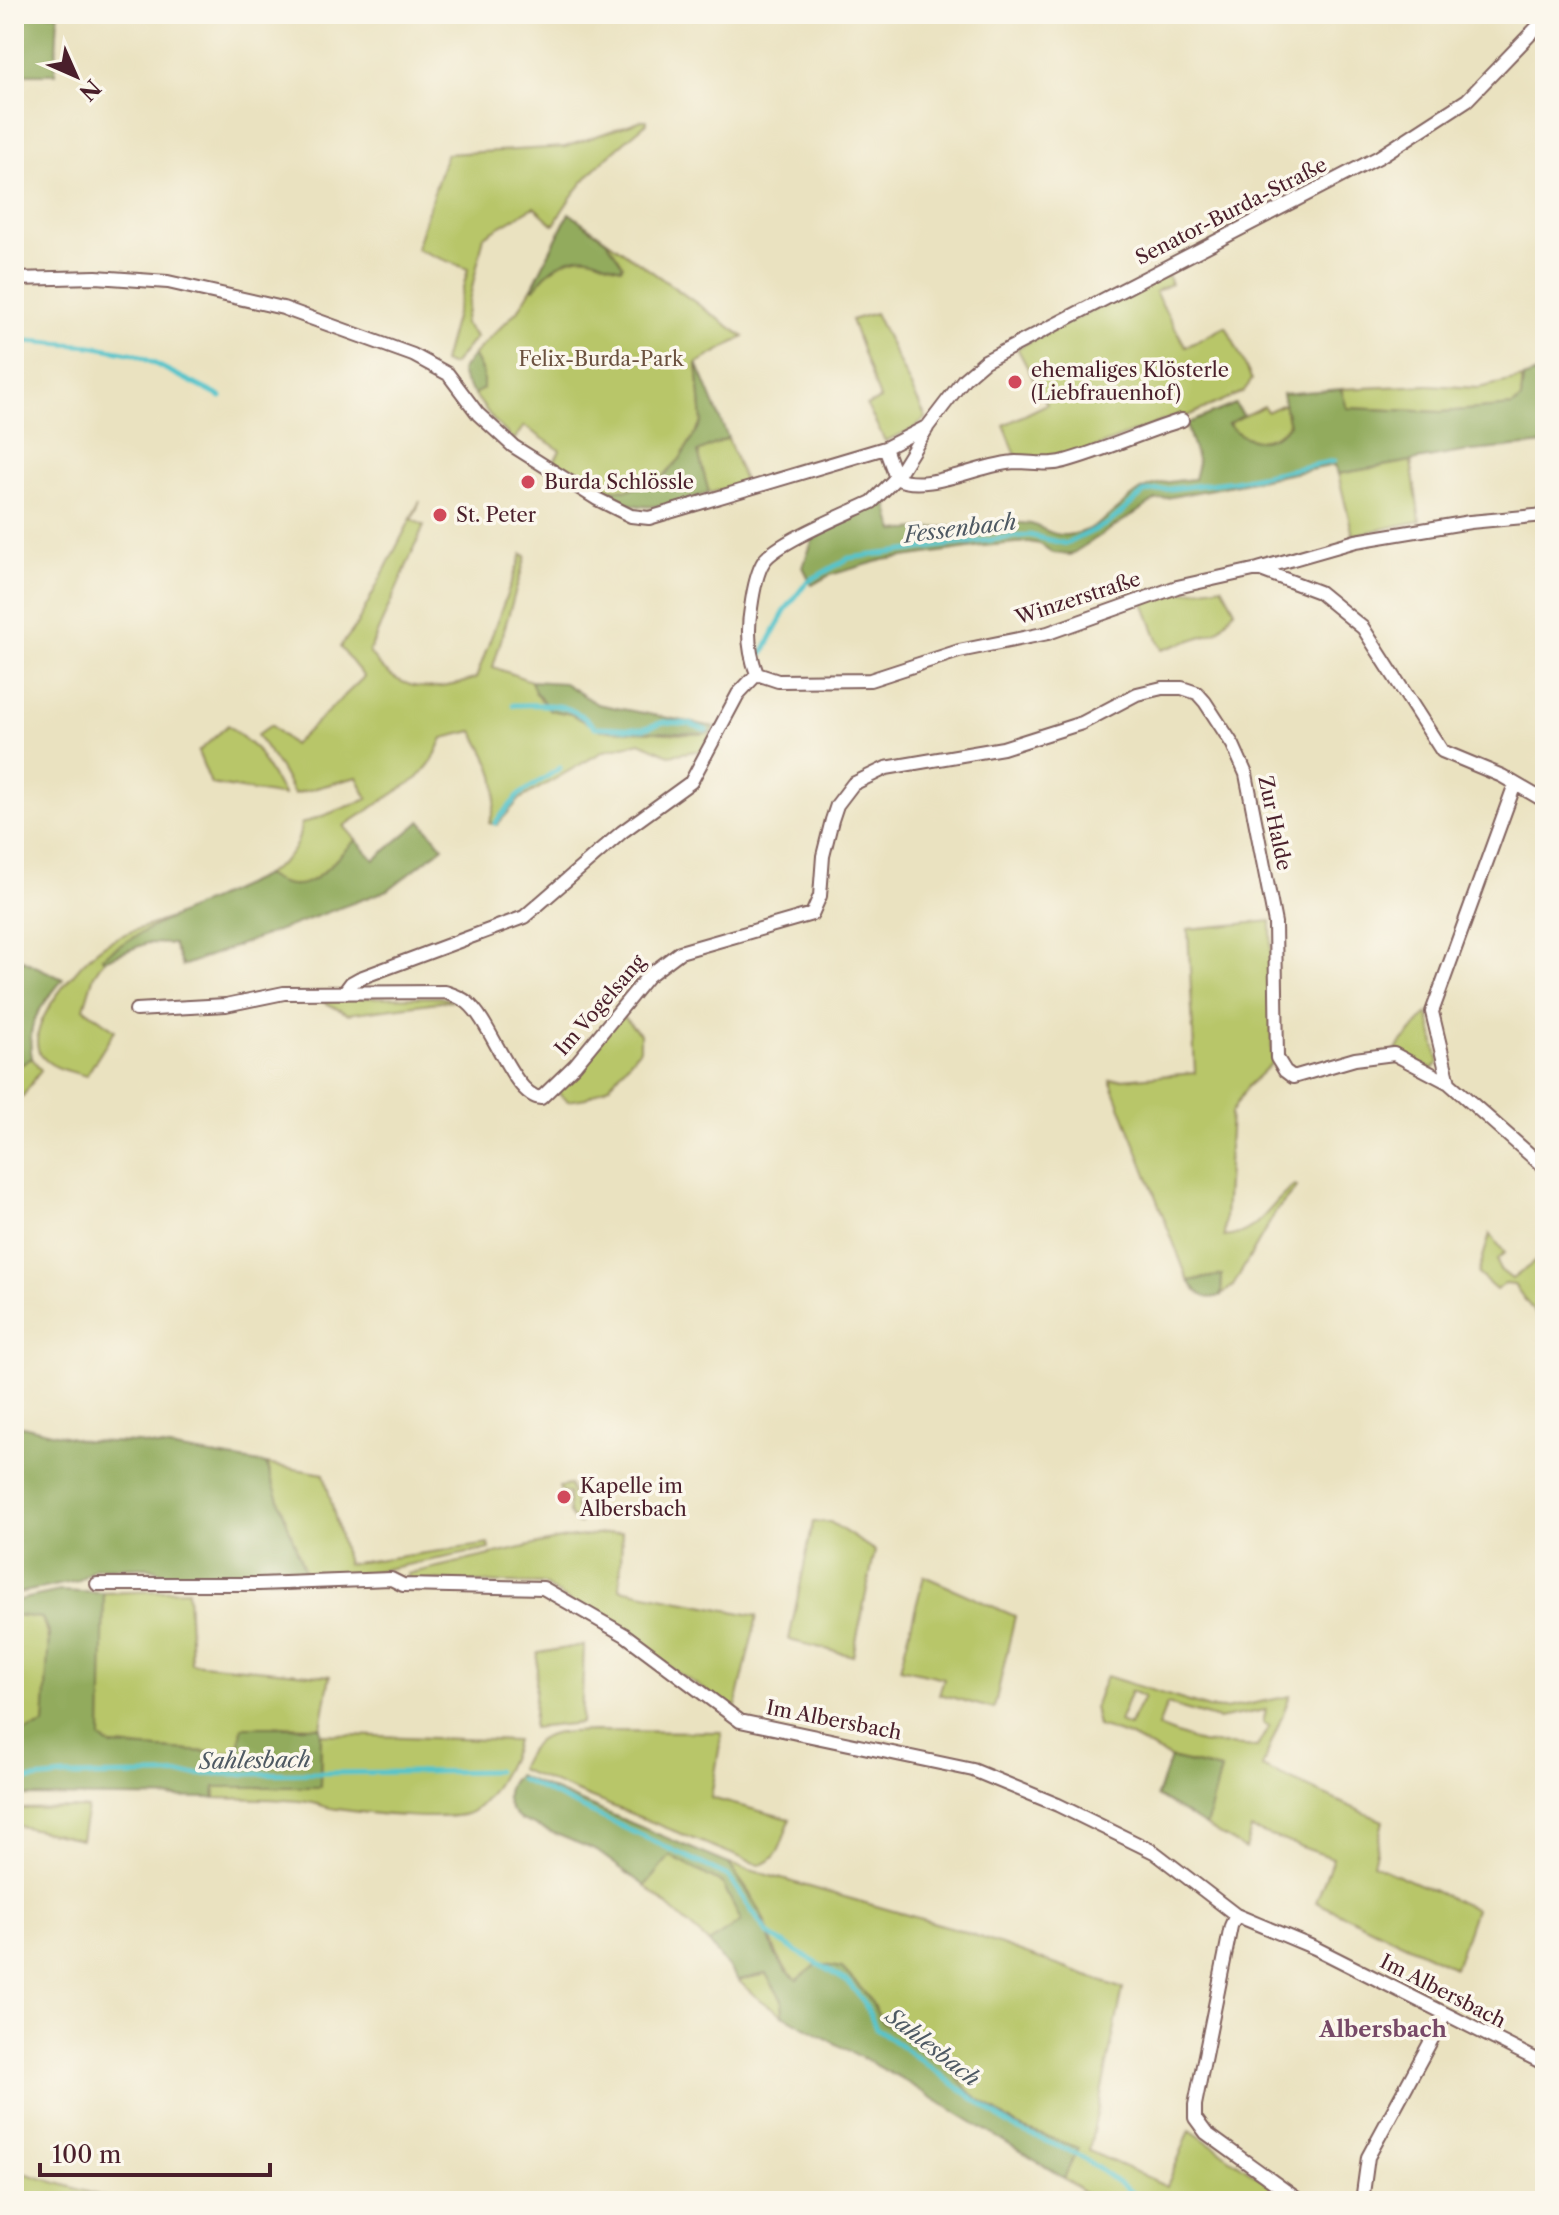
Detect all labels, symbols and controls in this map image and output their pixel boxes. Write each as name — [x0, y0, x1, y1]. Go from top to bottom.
north arrow — [36, 36, 116, 116]
text: N — [73, 73, 106, 106]
street label: Senator-Burda-Straße — [1131, 152, 1331, 270]
park label: Felix-Burda-Park — [518, 347, 685, 371]
place label: ehemaliges Klösterle (Liebfrauenhof) — [1031, 358, 1229, 405]
marker: ehemaliges Klösterle (Liebfrauenhof) — [1006, 373, 1024, 391]
place label: Burda Schlössle — [544, 470, 694, 494]
marker: Burda Schlössle — [519, 473, 537, 491]
place label: St. Peter — [456, 503, 537, 527]
marker: St. Peter — [431, 506, 449, 524]
water label: Fessenbach — [900, 508, 1018, 549]
street label: Winzerstraße — [1011, 566, 1144, 630]
street label: Zur Halde — [1253, 774, 1297, 872]
street label: Im Vogelsang — [550, 949, 651, 1060]
place label: Kapelle im Albersbach — [579, 1474, 687, 1521]
marker: Kapelle im Albersbach — [555, 1488, 573, 1506]
street label: Im Albersbach — [764, 1695, 904, 1745]
water label: Sahlesbach — [197, 1746, 311, 1775]
street label: Im Albersbach — [1376, 1949, 1510, 2033]
water label: Sahlesbach — [879, 2001, 985, 2092]
district label: Albersbach — [1319, 2016, 1447, 2042]
scale bar — [40, 2127, 270, 2177]
text: 100 m — [52, 2140, 121, 2169]

